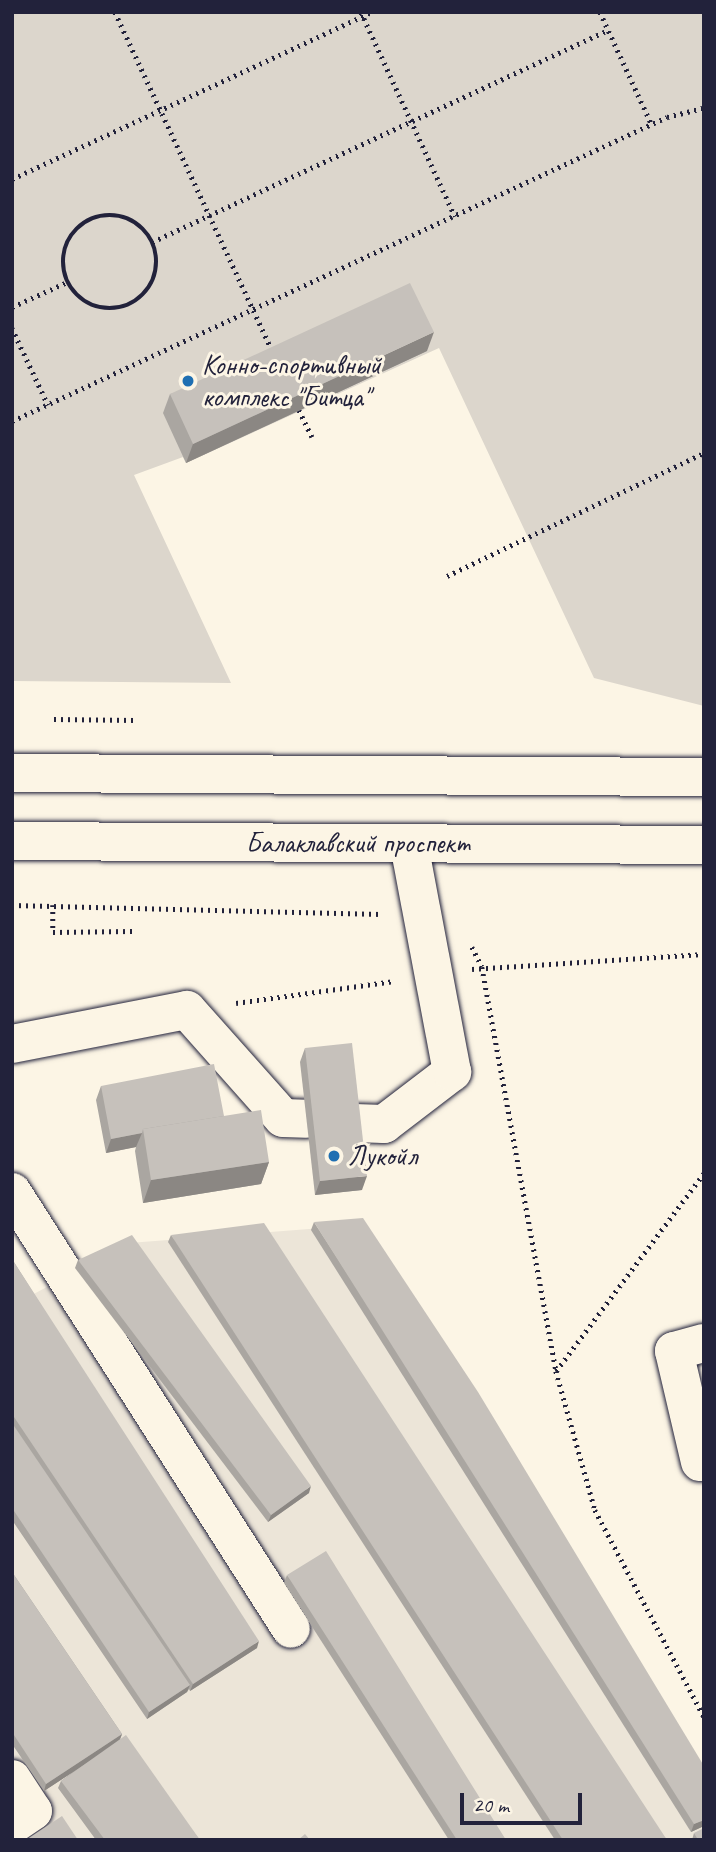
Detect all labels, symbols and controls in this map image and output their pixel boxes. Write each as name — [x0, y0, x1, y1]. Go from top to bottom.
place label: Конно-спортивный комплекс "Битца" — [202, 348, 381, 414]
marker: Конно-спортивный комплекс "Битца" — [180, 373, 196, 389]
street label: Балаклавский проспект — [246, 826, 470, 860]
place label: Лукойл — [348, 1139, 417, 1173]
marker: Лукойл — [326, 1148, 342, 1164]
scale bar — [464, 1778, 586, 1822]
text: 20 m — [473, 1792, 509, 1818]

